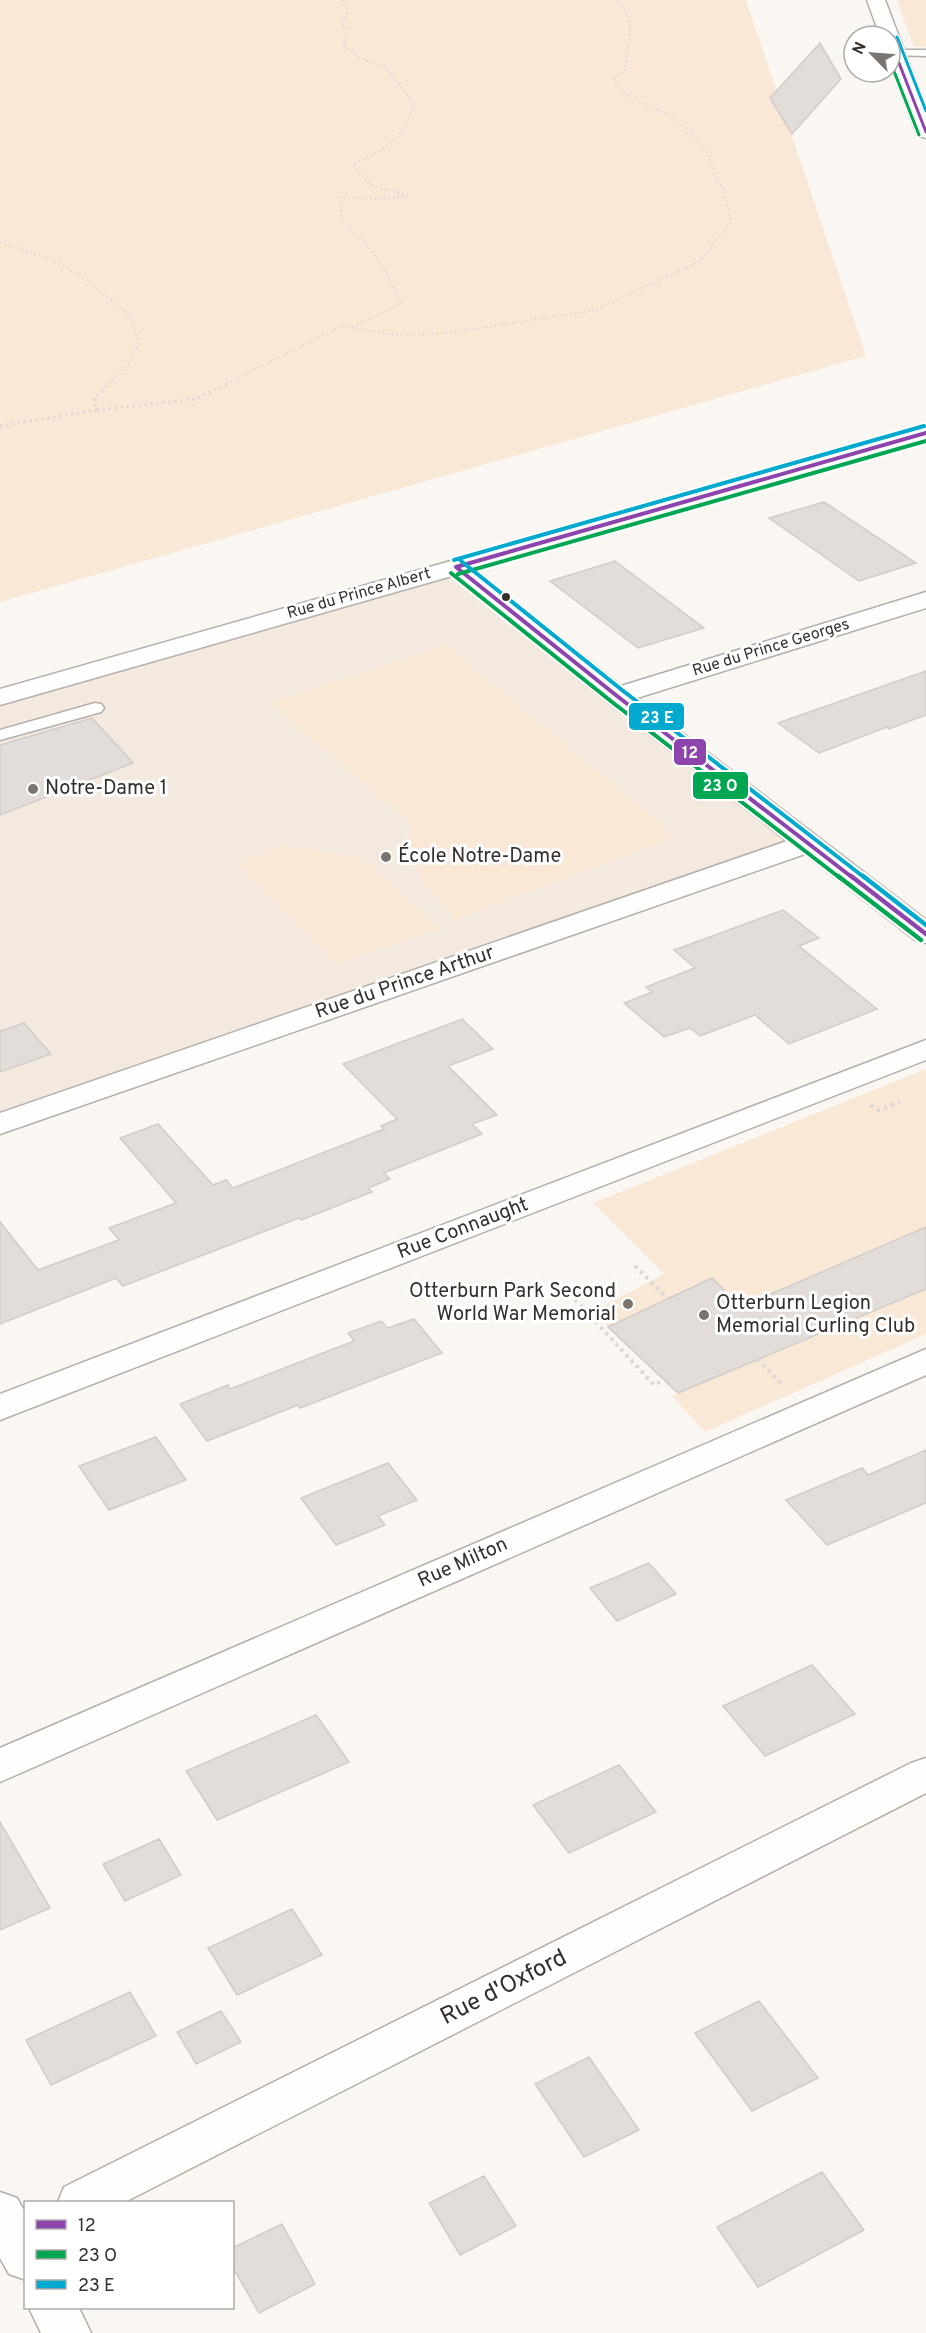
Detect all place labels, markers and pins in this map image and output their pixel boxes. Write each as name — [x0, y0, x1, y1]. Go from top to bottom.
unlabelled marker — [500, 591, 512, 603]
place label: Notre-Dame 1 — [45, 776, 167, 802]
marker: Notre-Dame 1 — [26, 782, 40, 796]
place label: École Notre-Dame — [398, 842, 561, 870]
marker: École Notre-Dame — [379, 850, 393, 864]
place label: Otterburn Park Second World War Memorial — [409, 1279, 616, 1328]
place label: Otterburn Legion Memorial Curling Club — [716, 1291, 915, 1340]
marker: Otterburn Park Second World War Memorial — [621, 1297, 635, 1311]
marker: Otterburn Legion Memorial Curling Club — [697, 1308, 711, 1322]

